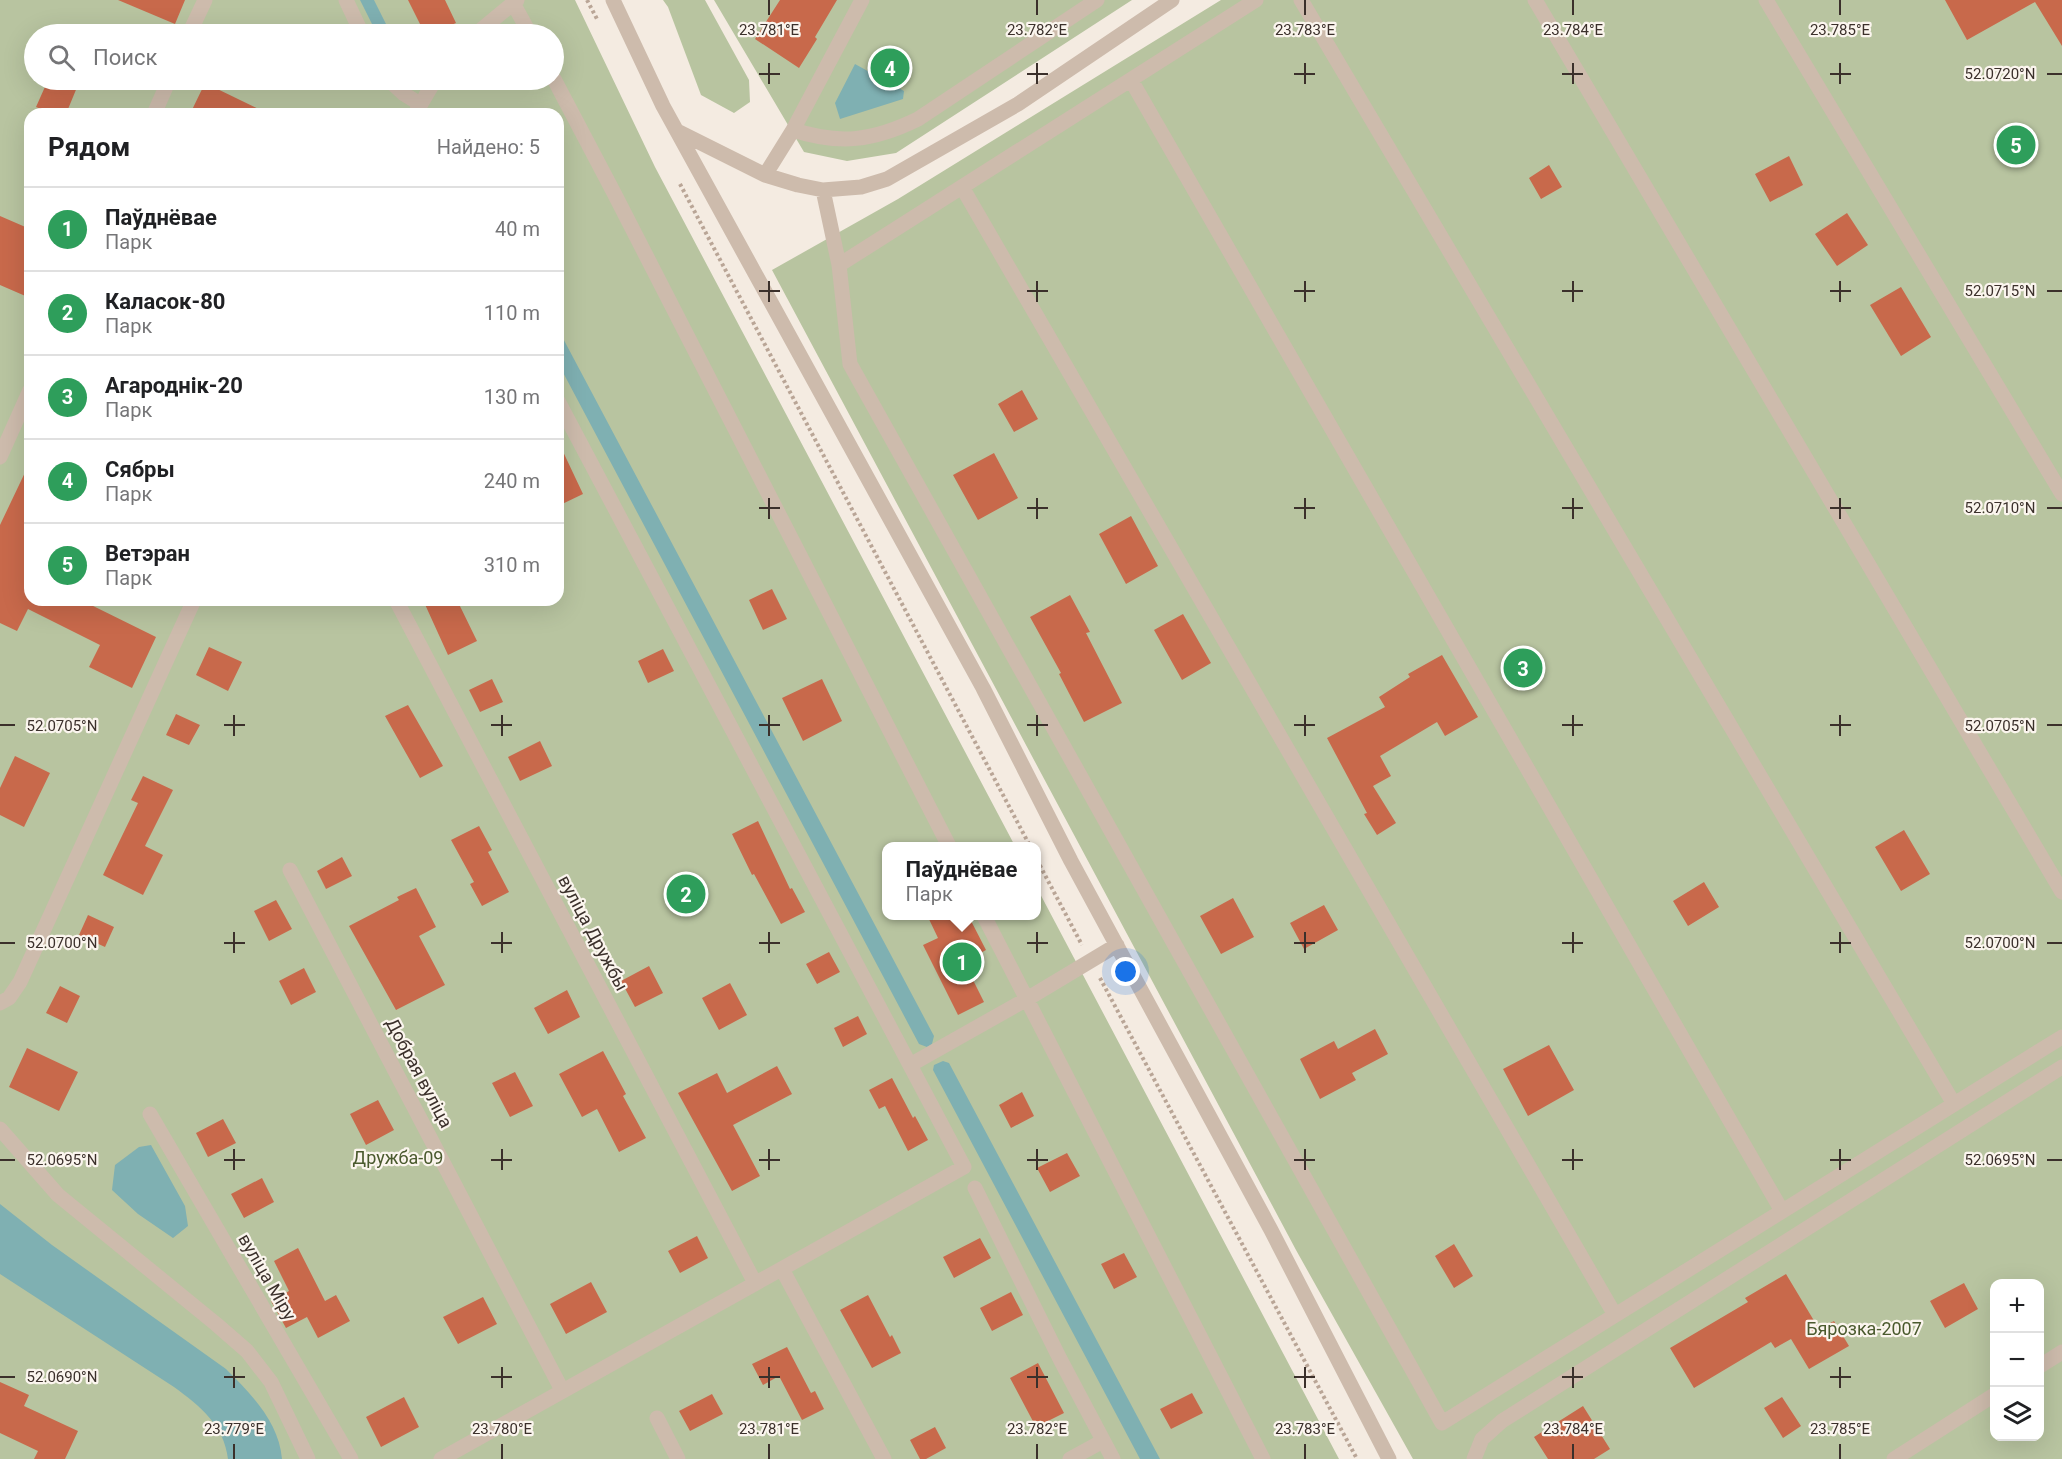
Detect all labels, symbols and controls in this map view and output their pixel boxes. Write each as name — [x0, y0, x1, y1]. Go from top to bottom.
text: 23.781°E — [739, 21, 800, 39]
text: 23.782°E — [1007, 21, 1068, 39]
text: 23.783°E — [1275, 21, 1336, 39]
text: 23.784°E — [1543, 21, 1604, 39]
text: 23.785°E — [1810, 21, 1871, 39]
search box — [24, 24, 564, 90]
icon: search — [45, 41, 78, 74]
text: Поиск — [93, 45, 157, 70]
pin: 4 — [870, 46, 910, 90]
text: 52.0720°N — [1965, 65, 2035, 83]
pin: 5 — [1996, 122, 2036, 168]
text: Рядом — [48, 132, 130, 162]
text: Найдено: 5 — [437, 135, 540, 159]
text: Паўднёвае — [105, 205, 217, 230]
text: 1 — [62, 217, 73, 241]
text: 40 m — [495, 217, 540, 241]
text: Парк — [105, 230, 152, 254]
text: 52.0715°N — [1965, 282, 2035, 300]
text: Каласок-80 — [105, 289, 225, 314]
text: 2 — [62, 301, 73, 325]
text: 110 m — [484, 301, 540, 325]
text: Парк — [105, 314, 152, 338]
text: Агароднік-20 — [105, 373, 243, 398]
text: 3 — [62, 385, 73, 409]
text: 130 m — [484, 385, 540, 409]
text: Парк — [105, 398, 152, 422]
text: Сябры — [105, 457, 175, 482]
text: 4 — [62, 469, 73, 493]
text: 240 m — [484, 469, 540, 493]
text: Парк — [105, 482, 152, 506]
text: 52.0710°N — [1965, 499, 2035, 517]
text: Ветэран — [105, 541, 190, 566]
text: 5 — [62, 553, 73, 577]
text: 310 m — [484, 553, 540, 577]
text: Парк — [105, 566, 152, 590]
pin: 3 — [1504, 646, 1543, 690]
text: 52.0705°N — [27, 717, 97, 735]
text: 52.0705°N — [1965, 717, 2035, 735]
popup — [882, 842, 1041, 920]
text: Паўднёвае — [906, 857, 1017, 882]
street label: вуліца Дружбы — [554, 871, 633, 994]
pin: 2 — [666, 872, 706, 916]
text: Парк — [906, 882, 953, 906]
text: 52.0700°N — [27, 934, 97, 952]
text: 52.0700°N — [1965, 934, 2035, 952]
pin: 1 — [942, 940, 982, 984]
your location — [1111, 957, 1140, 986]
street label: Добрая вуліца — [382, 1014, 457, 1131]
park label: Дружба-09 — [353, 1147, 443, 1168]
text: 52.0695°N — [27, 1151, 97, 1169]
text: 52.0695°N — [1965, 1151, 2035, 1169]
street label: вуліца Міру — [234, 1230, 301, 1324]
map controls — [1990, 1279, 2044, 1441]
button: + — [1990, 1279, 2044, 1333]
park label: Бярозка-2007 — [1806, 1318, 1922, 1339]
button: − — [1990, 1333, 2044, 1387]
text: 52.0690°N — [27, 1368, 97, 1386]
button: layers — [1990, 1387, 2044, 1441]
text: 23.779°E — [204, 1420, 265, 1438]
text: 23.780°E — [472, 1420, 533, 1438]
text: 23.781°E — [739, 1420, 800, 1438]
text: 23.782°E — [1007, 1420, 1068, 1438]
text: 23.783°E — [1275, 1420, 1336, 1438]
text: 23.784°E — [1543, 1420, 1604, 1438]
text: 23.785°E — [1810, 1420, 1871, 1438]

